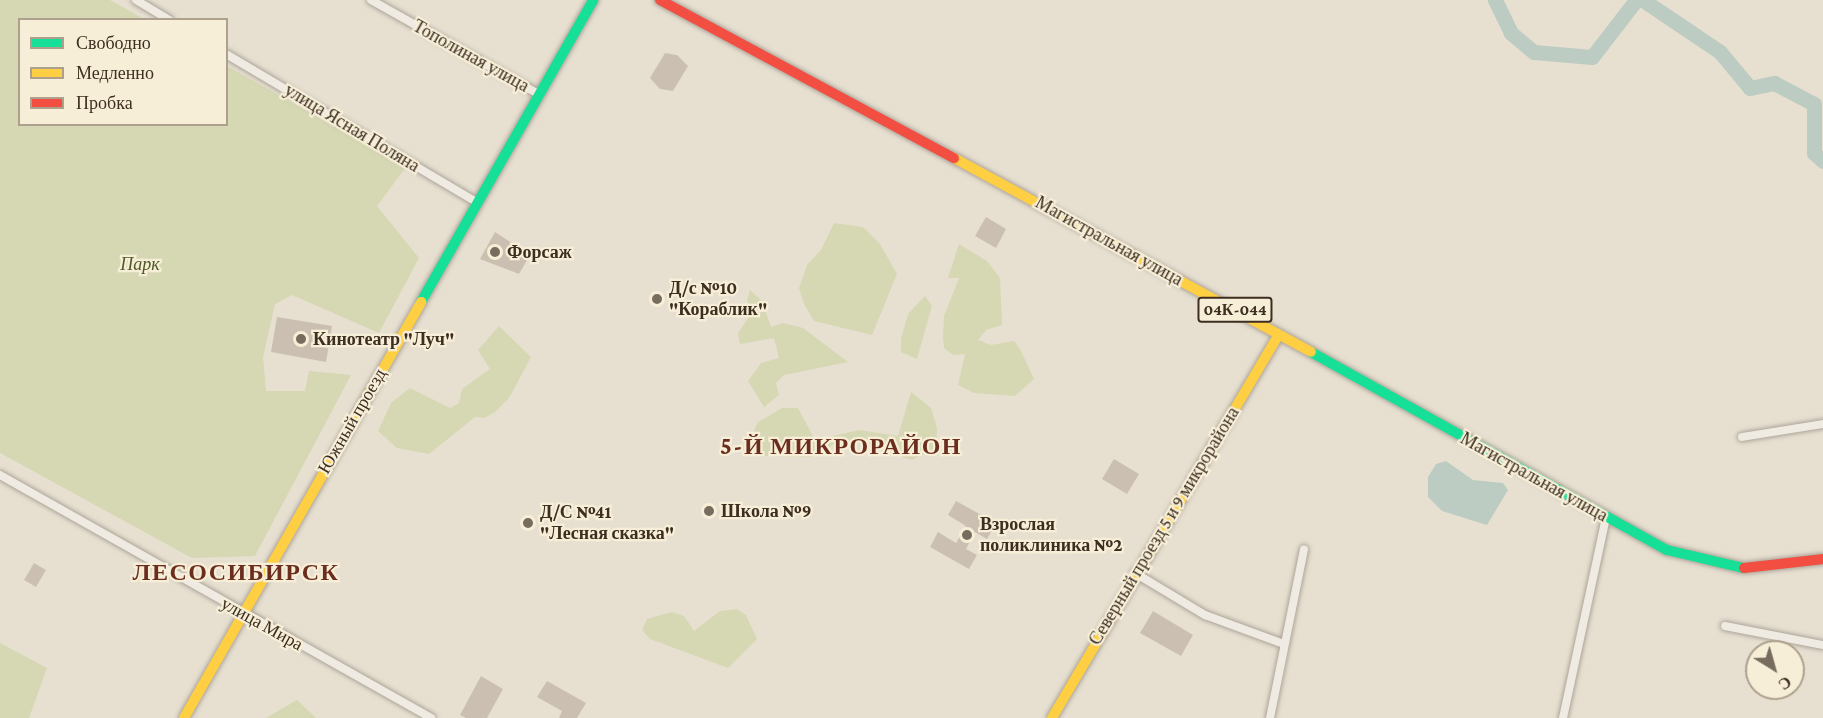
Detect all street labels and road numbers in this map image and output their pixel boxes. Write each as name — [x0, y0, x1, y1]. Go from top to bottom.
street label: Тополиная улица — [409, 15, 533, 97]
street label: улица Ясная Поляна — [281, 79, 423, 177]
street label: Магистральная улица — [1032, 192, 1186, 290]
road number: 04К-044 — [1196, 297, 1274, 323]
street label: Южный проезд — [313, 365, 391, 477]
street label: Северный проезд 5 и 9 микрорайона — [1084, 403, 1244, 649]
street label: Магистральная улица — [1457, 428, 1611, 526]
street label: улица Мира — [217, 593, 307, 655]

